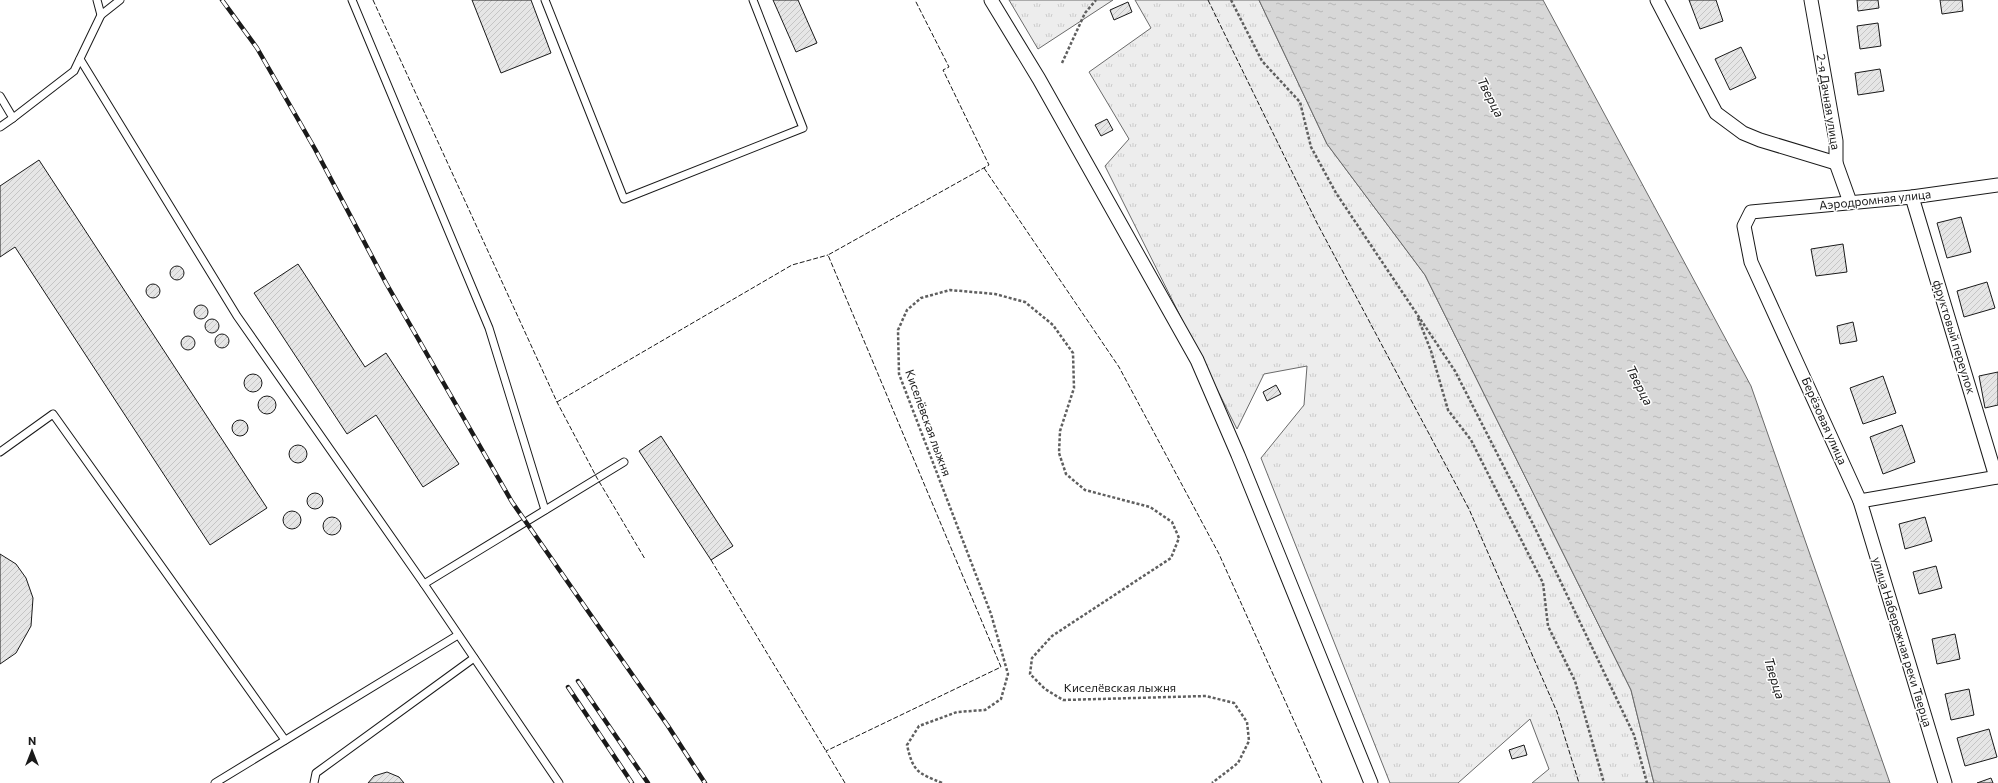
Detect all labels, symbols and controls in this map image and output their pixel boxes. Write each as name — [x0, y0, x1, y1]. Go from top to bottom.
street label: 2-я Дачная улица — [1815, 53, 1843, 151]
water label: Тверца — [1474, 74, 1508, 120]
street label: Аэродромная улица — [1818, 186, 1932, 212]
street label: фруктовый переулок — [1931, 278, 1979, 396]
water label: Тверца — [1623, 362, 1657, 408]
street label: Киселёвская лыжня — [903, 368, 955, 478]
street label: Берёзовая улица — [1799, 375, 1850, 466]
street label: улица Набережная реки Тверца — [1870, 555, 1936, 728]
water label: Тверца — [1761, 655, 1789, 701]
street label: Киселёвская лыжня — [1064, 680, 1176, 694]
north arrow — [12, 731, 52, 771]
text: N — [28, 734, 36, 747]

